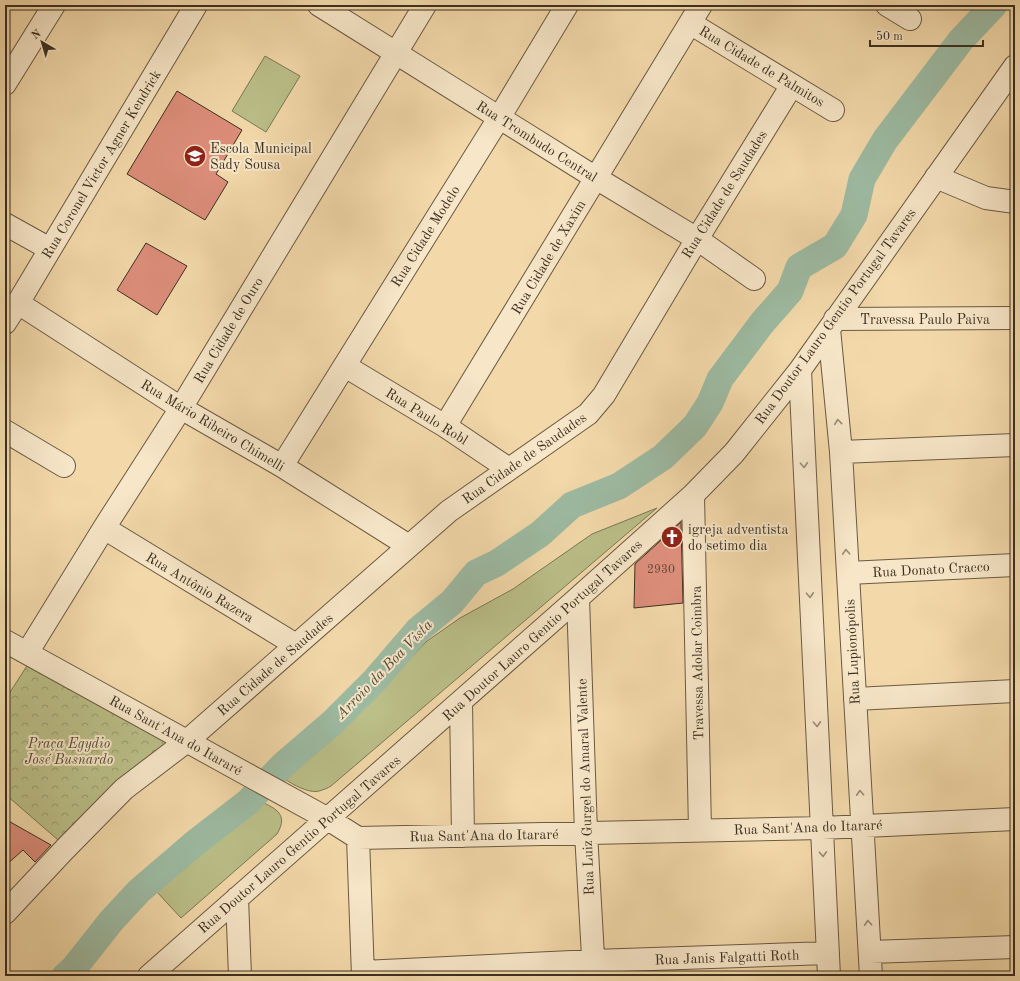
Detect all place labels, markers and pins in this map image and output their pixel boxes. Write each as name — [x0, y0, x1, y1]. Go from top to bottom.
place label: Escola Municipal Sady Sousa — [210, 142, 312, 172]
school or university icon: Escola Municipal Sady Sousa — [182, 143, 208, 169]
place label: igreja adventista do setimo dia — [688, 523, 788, 553]
church icon: igreja adventista do setimo dia — [659, 524, 685, 550]

